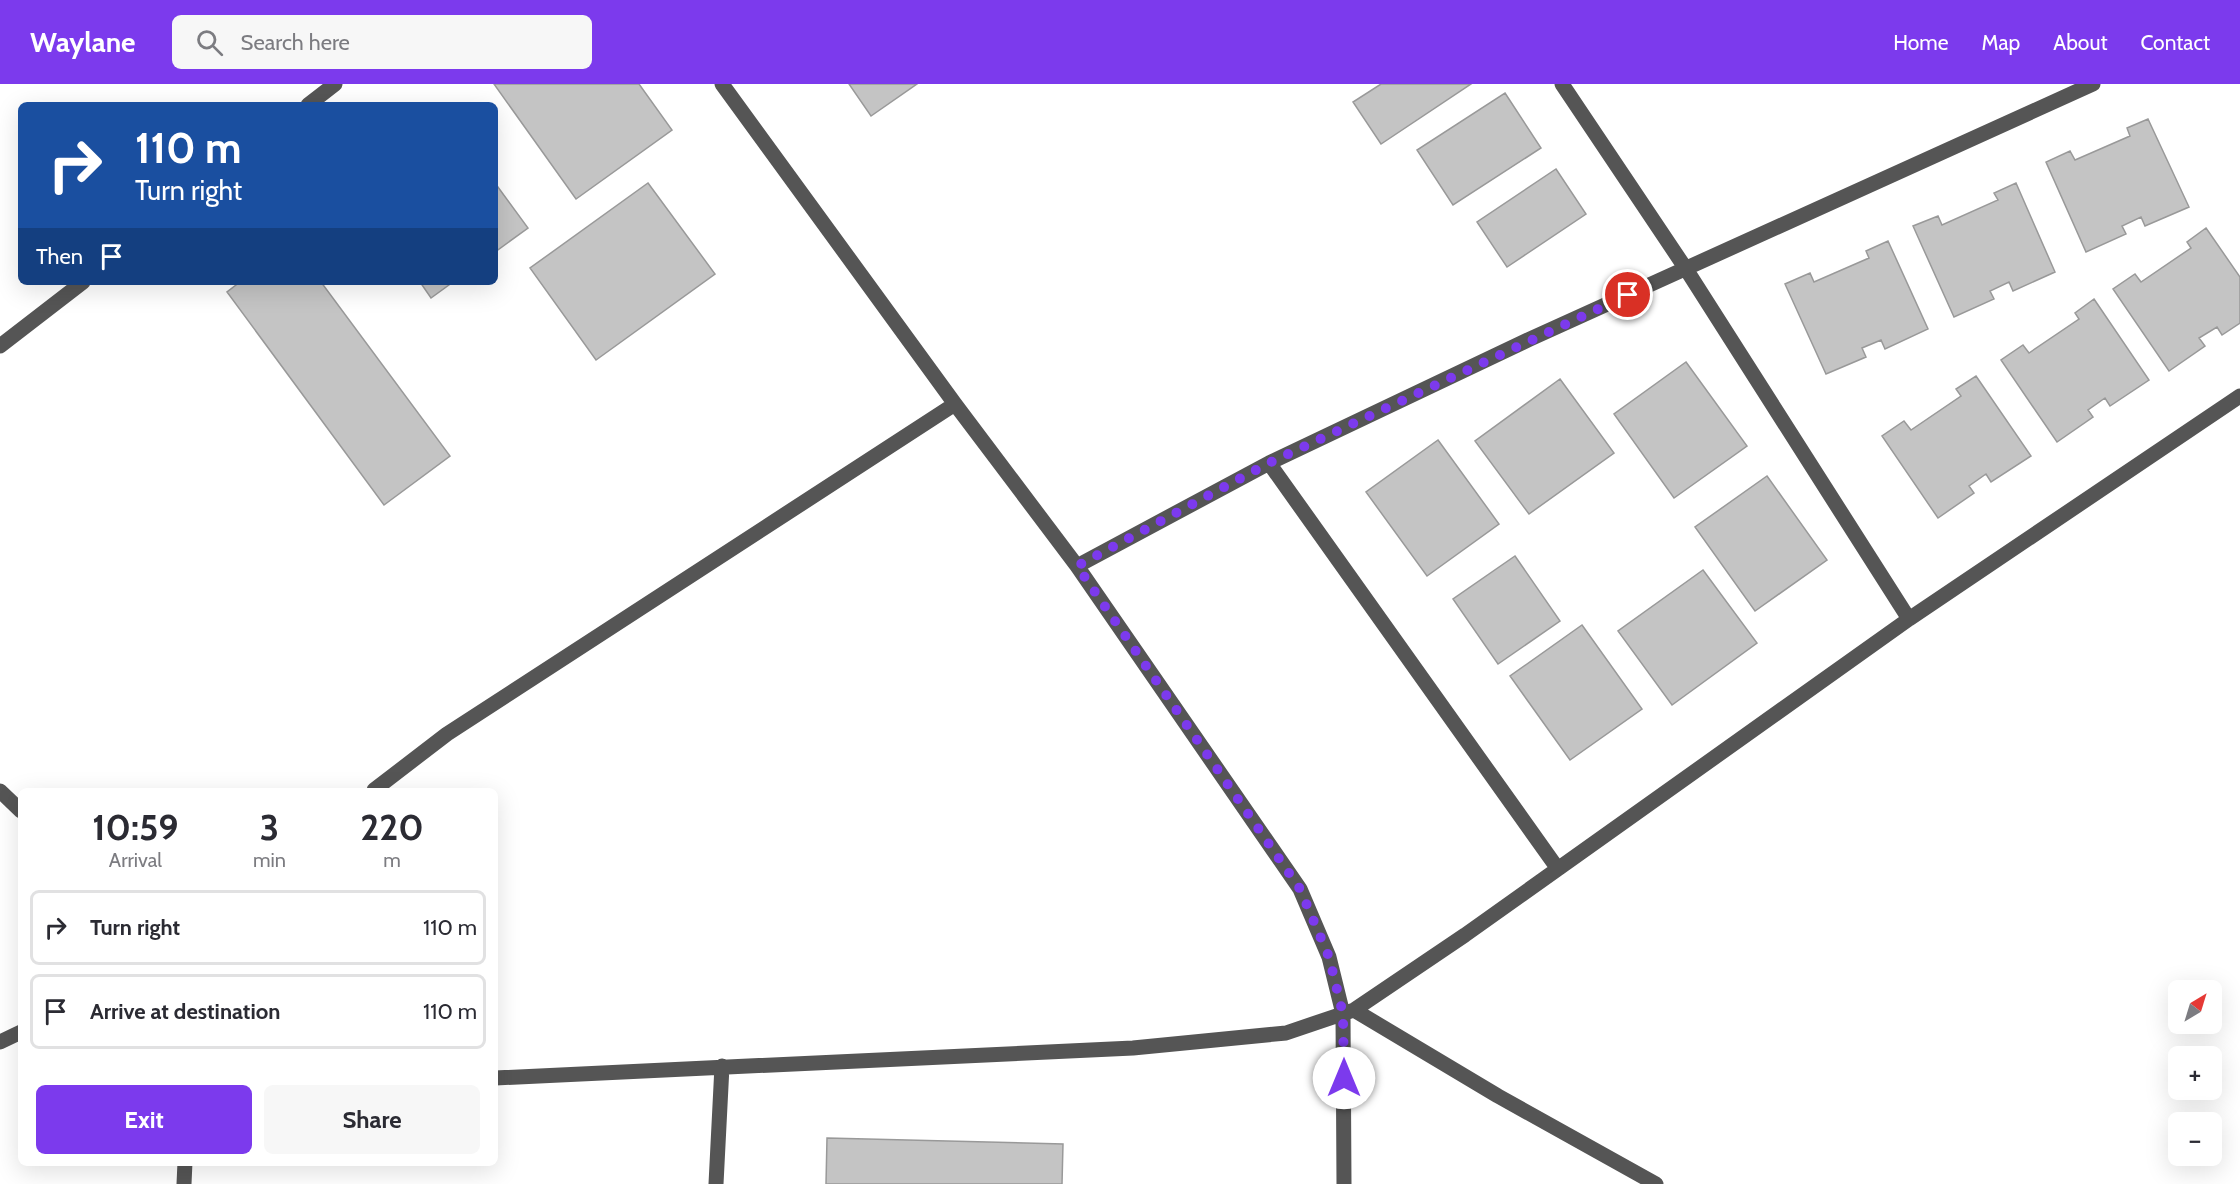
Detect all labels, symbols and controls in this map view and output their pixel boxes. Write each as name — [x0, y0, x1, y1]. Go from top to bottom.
search box — [172, 15, 592, 69]
text: Waylane — [30, 25, 136, 59]
icon: search — [193, 26, 226, 59]
text: Search here — [241, 29, 350, 56]
text: Home — [1893, 30, 1949, 55]
text: Map — [1982, 30, 2020, 55]
text: About — [2053, 30, 2107, 55]
text: Contact — [2140, 30, 2210, 55]
text: 110 m — [135, 122, 242, 174]
icon: right — [36, 126, 114, 204]
text: Turn right — [135, 174, 242, 207]
icon: arrive — [95, 240, 128, 273]
text: Then — [36, 243, 83, 270]
pin — [1602, 269, 1653, 320]
icon: arrive — [1611, 278, 1644, 311]
text: 10:59 — [92, 805, 179, 849]
text: 3 — [260, 805, 279, 849]
text: 220 — [360, 805, 424, 849]
text: Arrival — [109, 848, 162, 872]
text: min — [253, 848, 286, 872]
text: m — [383, 848, 401, 872]
icon: right — [39, 911, 72, 944]
text: Turn right — [90, 914, 180, 941]
text: 110 m — [423, 914, 477, 941]
north arrow — [2168, 980, 2222, 1034]
map controls — [2168, 980, 2222, 1166]
icon: arrive — [39, 995, 72, 1028]
text: Arrive at destination — [90, 998, 280, 1025]
text: 110 m — [423, 998, 477, 1025]
position arrow — [1312, 1046, 1376, 1110]
button: + — [2168, 1046, 2222, 1100]
button: Exit — [36, 1085, 252, 1154]
button: Share — [264, 1085, 480, 1154]
button: − — [2168, 1112, 2222, 1166]

